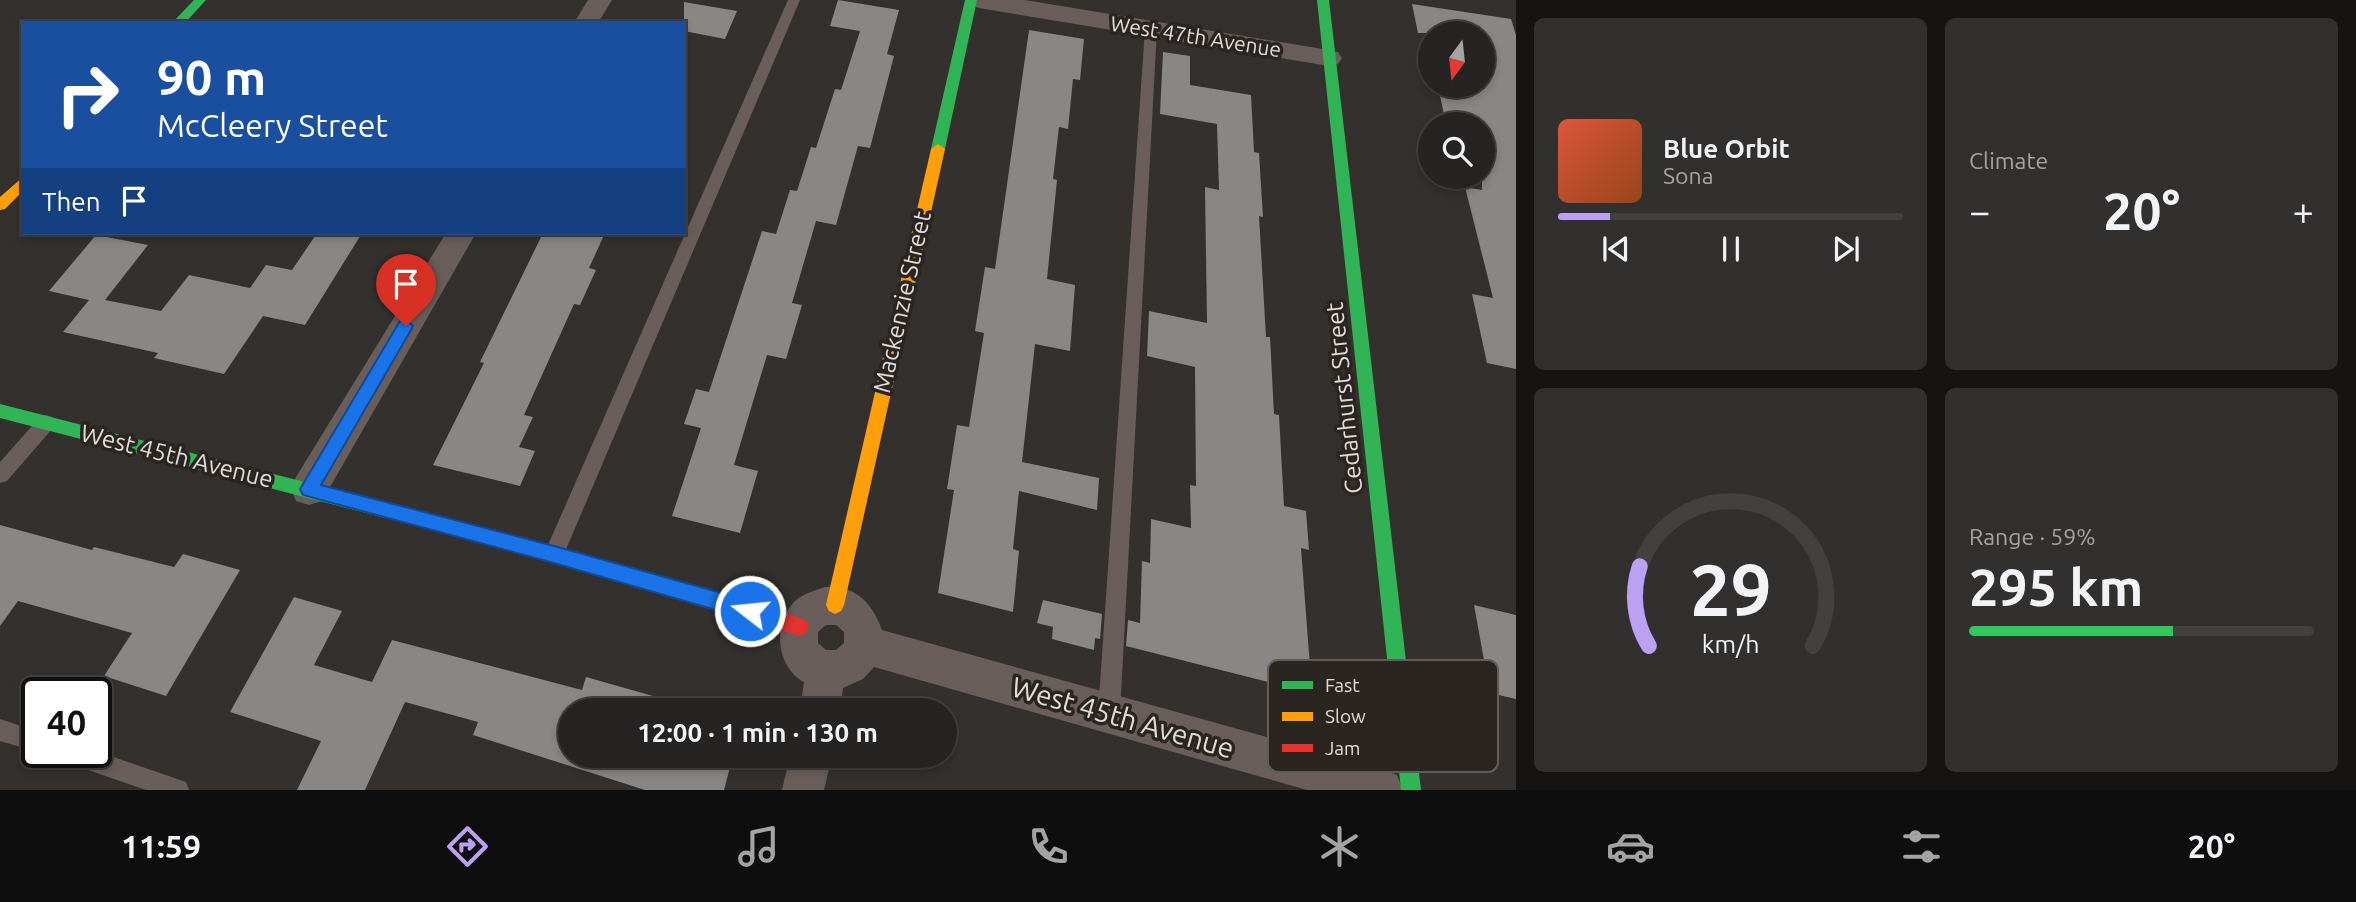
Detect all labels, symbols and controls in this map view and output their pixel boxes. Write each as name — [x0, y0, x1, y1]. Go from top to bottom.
street label: West 47th Avenue — [1109, 11, 1283, 61]
north arrow — [1418, 21, 1494, 98]
map controls — [1418, 21, 1495, 189]
icon: right — [42, 49, 133, 140]
text: 90 m — [157, 49, 266, 104]
text: McCleery Street — [157, 107, 388, 143]
button: search — [1418, 112, 1495, 189]
text: Blue Orbit — [1663, 134, 1790, 163]
text: Climate — [1969, 148, 2048, 173]
text: Sona — [1663, 163, 1713, 188]
icon: arrive — [115, 182, 153, 220]
text: 20° — [2103, 182, 2180, 240]
text: Then — [42, 187, 101, 216]
text: − — [1969, 190, 1990, 232]
text: + — [2293, 190, 2314, 232]
street label: Mackenzie Street — [868, 208, 936, 395]
icon: previous — [1597, 230, 1635, 268]
icon: pause — [1712, 230, 1750, 268]
icon: next — [1827, 230, 1865, 268]
pin — [376, 254, 436, 326]
icon: arrive — [387, 265, 425, 303]
street label: Cedarhurst Street — [1320, 300, 1367, 495]
street label: West 45th Avenue — [78, 419, 276, 493]
text: Range · 59% — [1969, 524, 2096, 549]
text: 29 — [1689, 548, 1772, 630]
text: 295 km — [1969, 558, 2143, 616]
position arrow — [713, 574, 787, 648]
text: km/h — [1702, 630, 1759, 658]
legend — [1268, 660, 1498, 772]
street label: West 45th Avenue — [1008, 670, 1238, 764]
text: Fast — [1325, 674, 1360, 696]
speed limit sign: 40 — [21, 677, 112, 768]
text: Slow — [1325, 705, 1366, 727]
text: 12:00 · 1 min · 130 m — [637, 718, 878, 747]
text: Jam — [1325, 737, 1361, 759]
icon: directions — [443, 822, 492, 871]
icon: music — [734, 822, 783, 871]
icon: phone — [1024, 822, 1073, 871]
icon: climate — [1315, 822, 1364, 871]
icon: car — [1606, 822, 1655, 871]
icon: filters — [1897, 822, 1946, 871]
text: 11:59 — [121, 828, 201, 864]
text: 20° — [2188, 828, 2235, 864]

